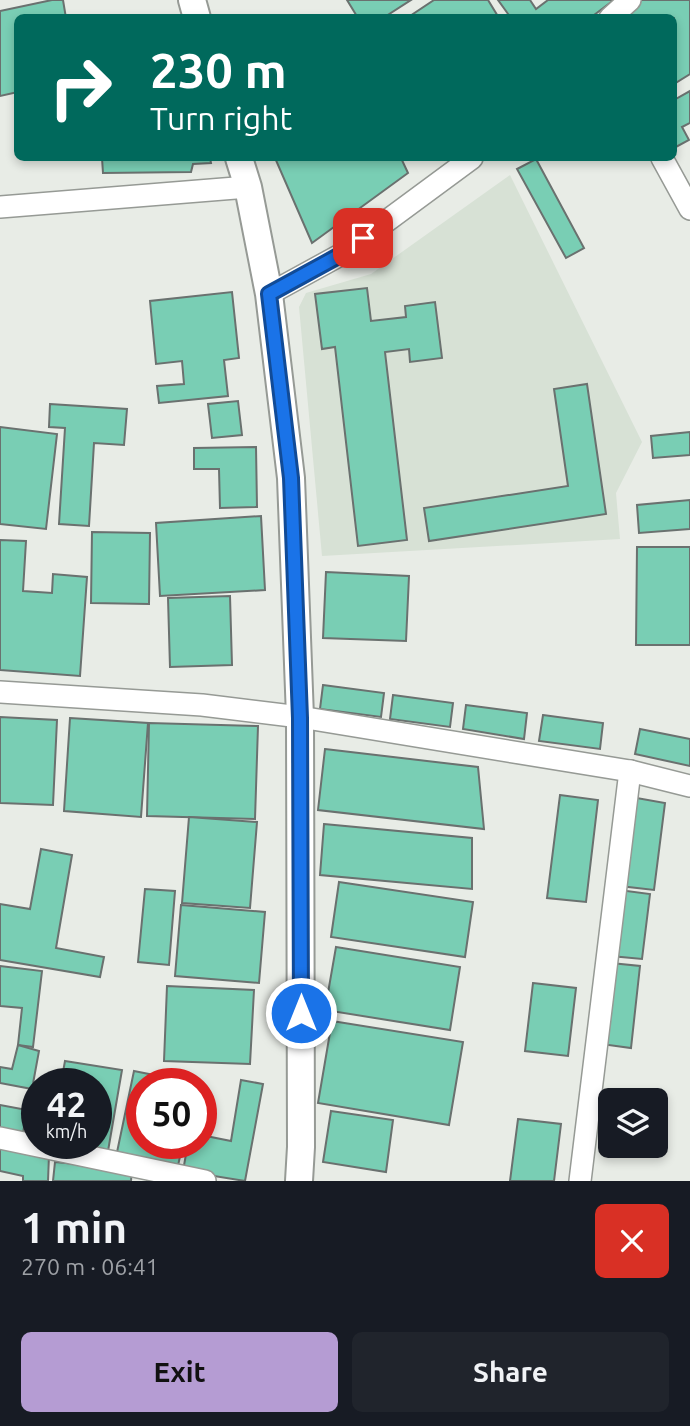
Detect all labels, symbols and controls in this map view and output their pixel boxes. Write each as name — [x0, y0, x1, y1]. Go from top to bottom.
icon: right — [35, 42, 126, 133]
text: 230 m — [150, 42, 287, 97]
text: Turn right — [150, 100, 292, 136]
pin — [333, 208, 393, 268]
icon: arrive — [344, 219, 382, 257]
position arrow — [264, 976, 338, 1050]
speed limit sign: 50 — [126, 1068, 217, 1159]
text: 42 — [47, 1084, 86, 1124]
map controls — [598, 1088, 668, 1158]
button: layers — [598, 1088, 668, 1158]
text: km/h — [46, 1121, 87, 1141]
text: 1 min — [21, 1204, 127, 1251]
button: close — [595, 1204, 669, 1278]
text: 270 m · 06:41 — [21, 1254, 159, 1279]
button: Exit — [21, 1332, 338, 1412]
button: Share — [352, 1332, 669, 1412]

